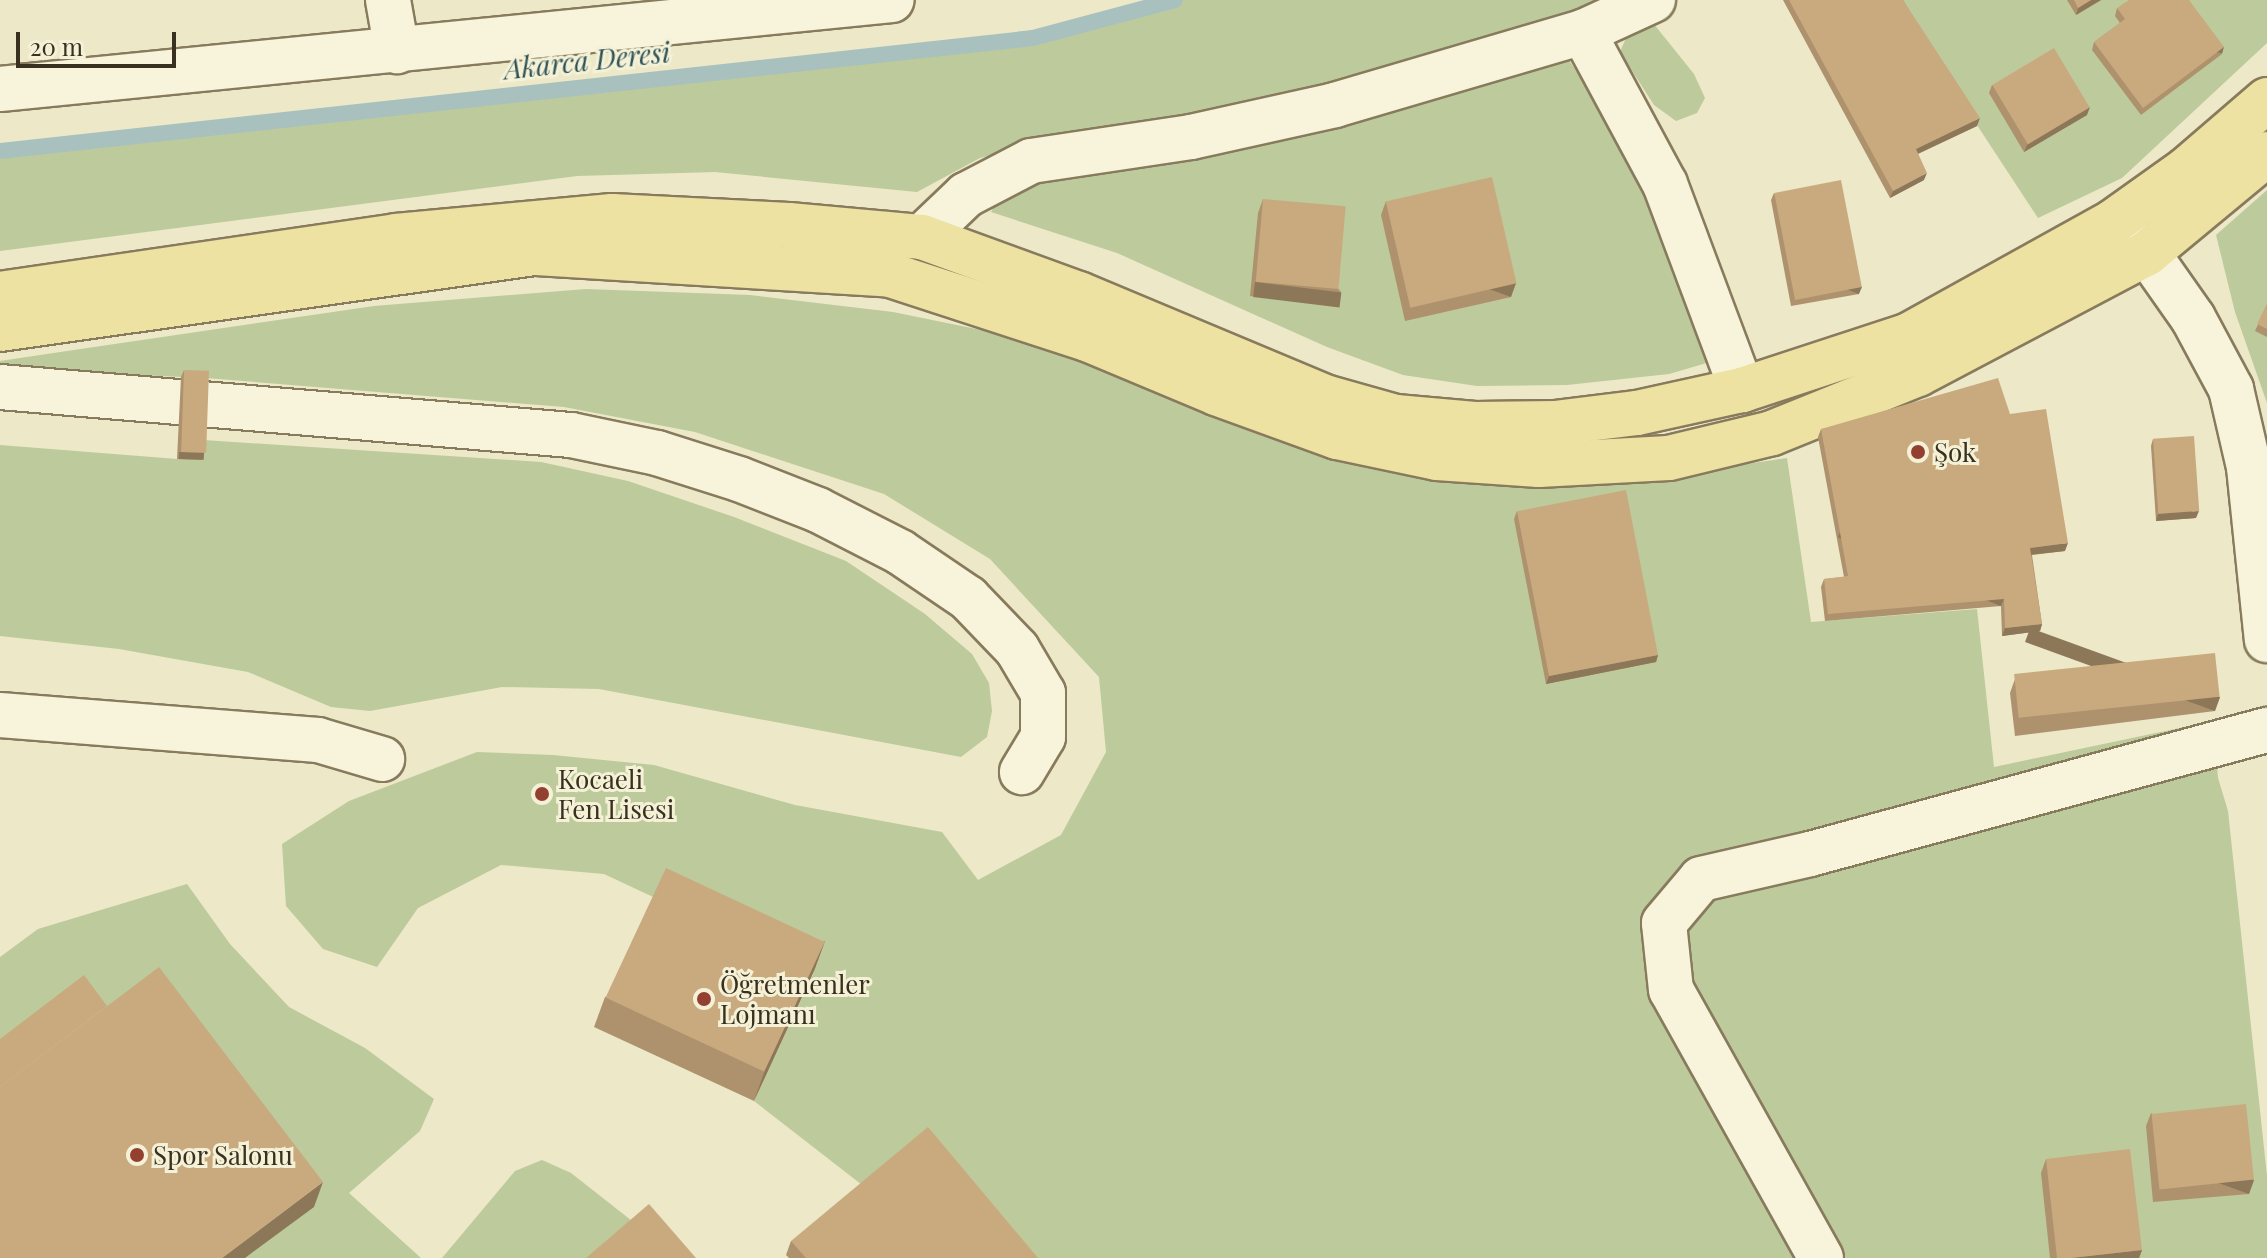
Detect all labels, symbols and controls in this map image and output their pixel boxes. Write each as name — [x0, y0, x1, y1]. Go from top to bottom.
scale bar — [20, 16, 180, 66]
text: 20 m — [30, 30, 83, 62]
water label: Akarca Deresi — [502, 35, 672, 85]
place label: Şok — [1934, 436, 1976, 468]
marker: Şok — [1909, 443, 1927, 461]
place label: Kocaeli Fen Lisesi — [558, 763, 674, 824]
marker: Kocaeli Fen Lisesi — [533, 785, 551, 803]
place label: Öğretmenler Lojmanı — [720, 968, 870, 1030]
marker: Öğretmenler Lojmanı — [695, 990, 713, 1008]
place label: Spor Salonu — [153, 1139, 293, 1171]
marker: Spor Salonu — [128, 1146, 146, 1164]

